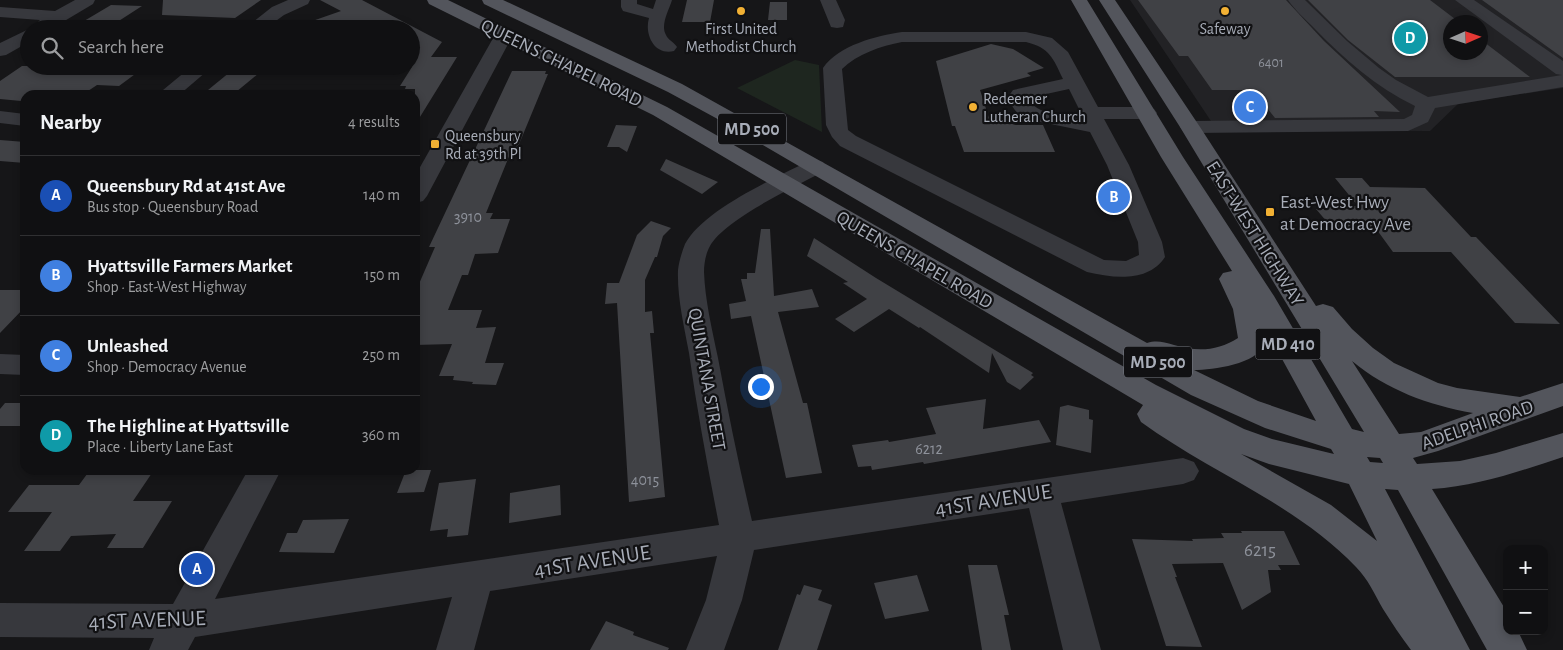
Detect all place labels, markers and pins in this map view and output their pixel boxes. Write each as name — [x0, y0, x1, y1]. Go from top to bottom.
marker: First United Methodist Church — [735, 5, 747, 17]
marker: Safeway — [1219, 5, 1231, 17]
pin: D — [1394, 19, 1426, 57]
place label: First United Methodist Church — [685, 21, 797, 55]
place label: Safeway — [1200, 21, 1251, 38]
pin: C — [1234, 88, 1266, 126]
place label: Redeemer Lutheran Church — [983, 91, 1086, 125]
marker: Redeemer Lutheran Church — [967, 101, 979, 113]
place label: Queensbury Rd at 39th Pl — [445, 128, 522, 162]
marker: Queensbury Rd at 39th Pl — [429, 138, 441, 150]
pin: B — [1098, 178, 1130, 216]
place label: East-West Hwy at Democracy Ave — [1280, 193, 1411, 234]
marker: East-West Hwy at Democracy Ave — [1264, 206, 1276, 218]
pin: A — [181, 550, 213, 588]

